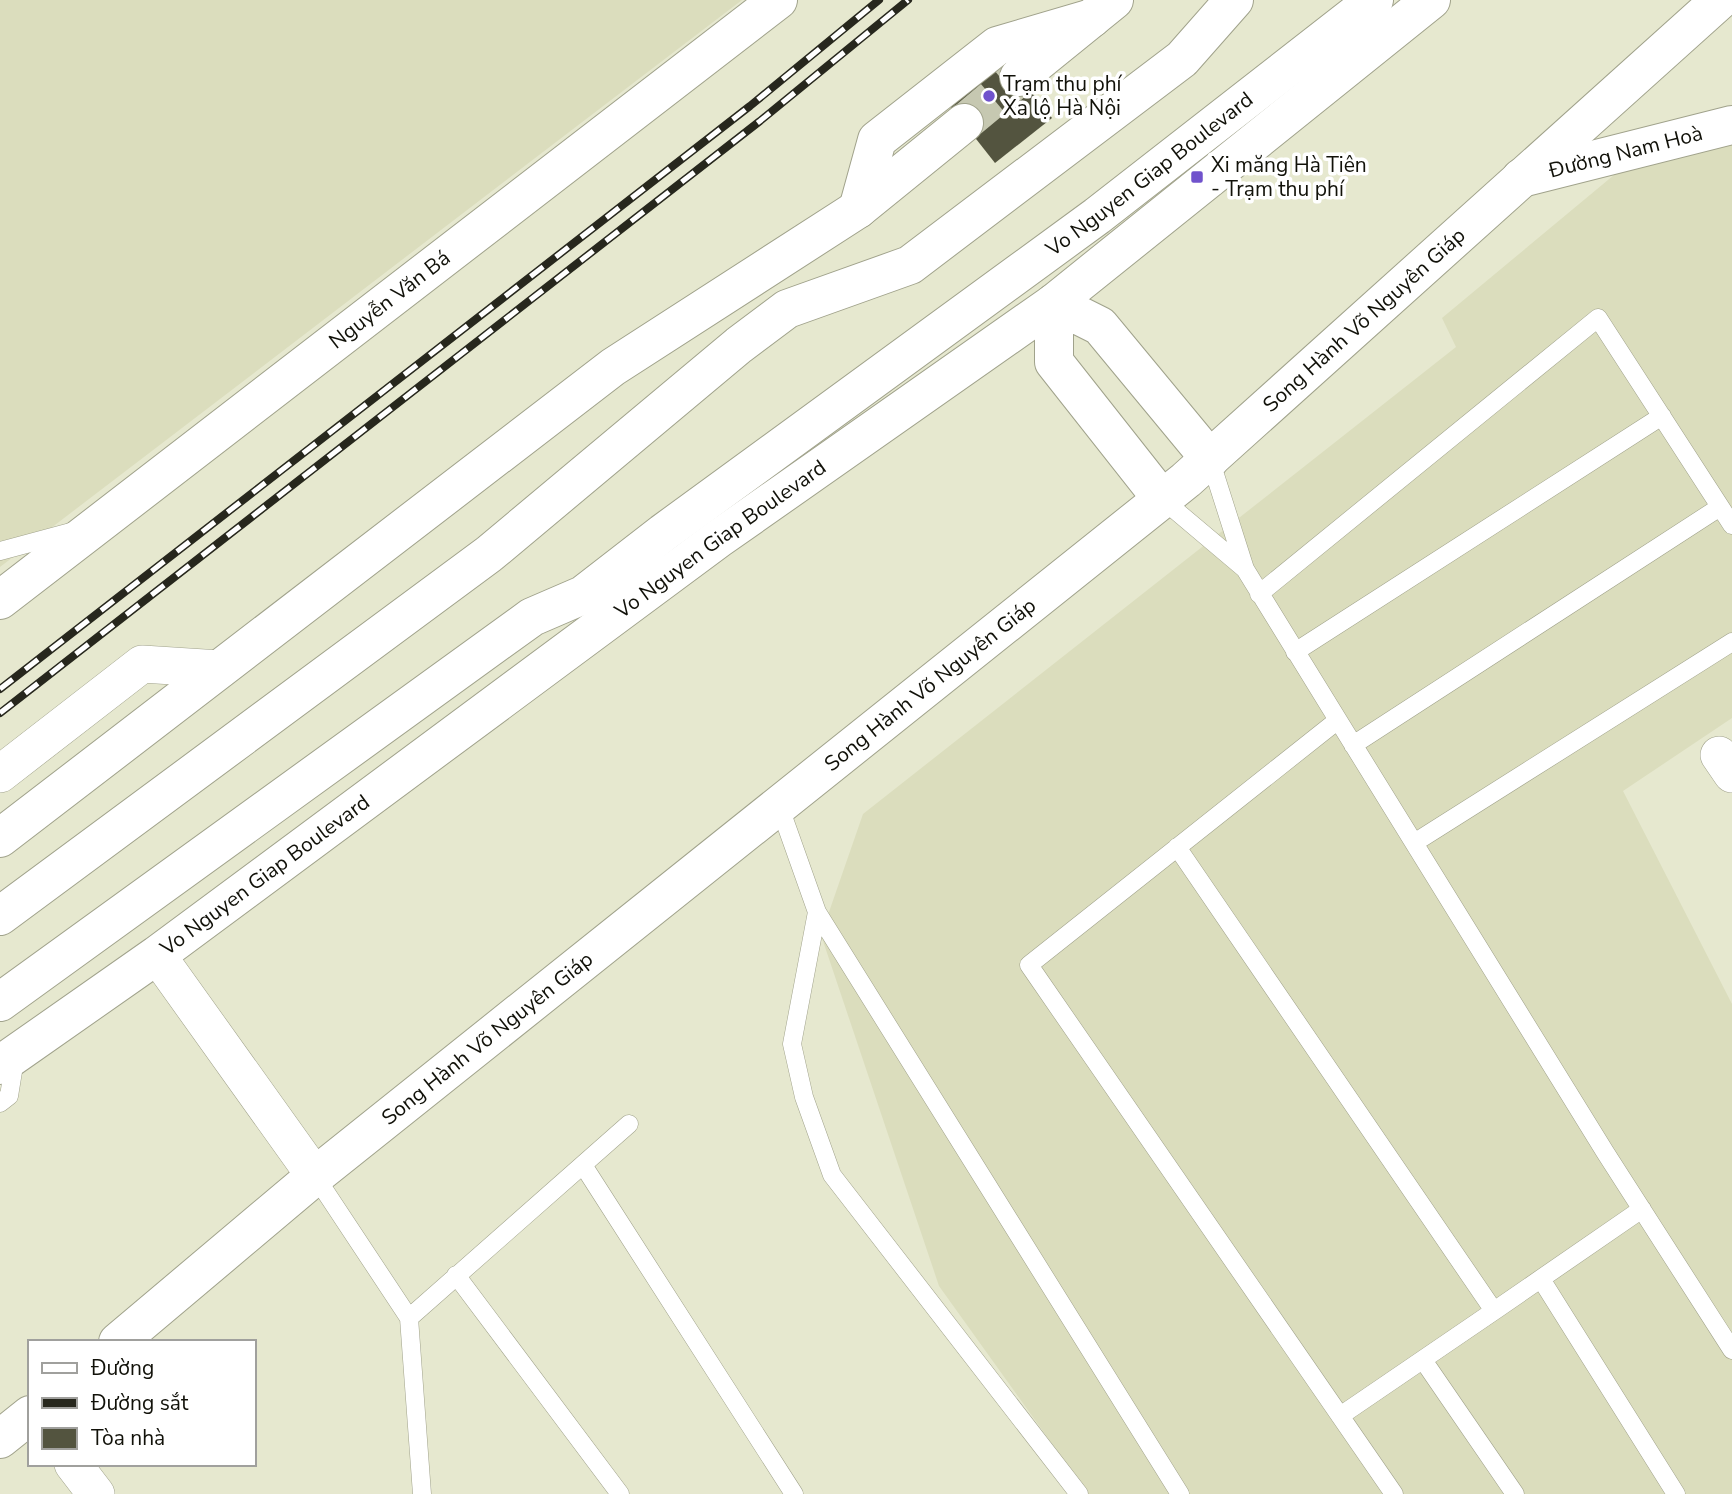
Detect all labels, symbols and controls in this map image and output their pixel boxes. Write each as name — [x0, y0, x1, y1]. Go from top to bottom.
place label: Trạm thu phí Xa lộ Hà Nội — [1003, 70, 1123, 122]
street label: Vo Nguyen Giap Boulevard — [1039, 86, 1259, 263]
marker: Trạm thu phí Xa lộ Hà Nội — [981, 88, 997, 104]
street label: Đường Nam Hoà — [1545, 119, 1706, 185]
place label: Xi măng Hà Tiên - Trạm thu phí — [1211, 151, 1367, 203]
marker: Xi măng Hà Tiên - Trạm thu phí — [1189, 169, 1205, 185]
street label: Song Hành Võ Nguyên Giáp — [1257, 221, 1471, 418]
street label: Nguyễn Văn Bá — [323, 244, 456, 355]
street label: Vo Nguyen Giap Boulevard — [608, 453, 832, 625]
street label: Song Hành Võ Nguyên Giáp — [819, 591, 1042, 778]
street label: Vo Nguyen Giap Boulevard — [154, 788, 375, 963]
street label: Song Hành Võ Nguyên Giáp — [376, 945, 599, 1132]
legend — [28, 1340, 256, 1466]
text: Đường — [90, 1354, 154, 1382]
text: Đường sắt — [90, 1389, 189, 1417]
text: Tòa nhà — [91, 1424, 165, 1452]

